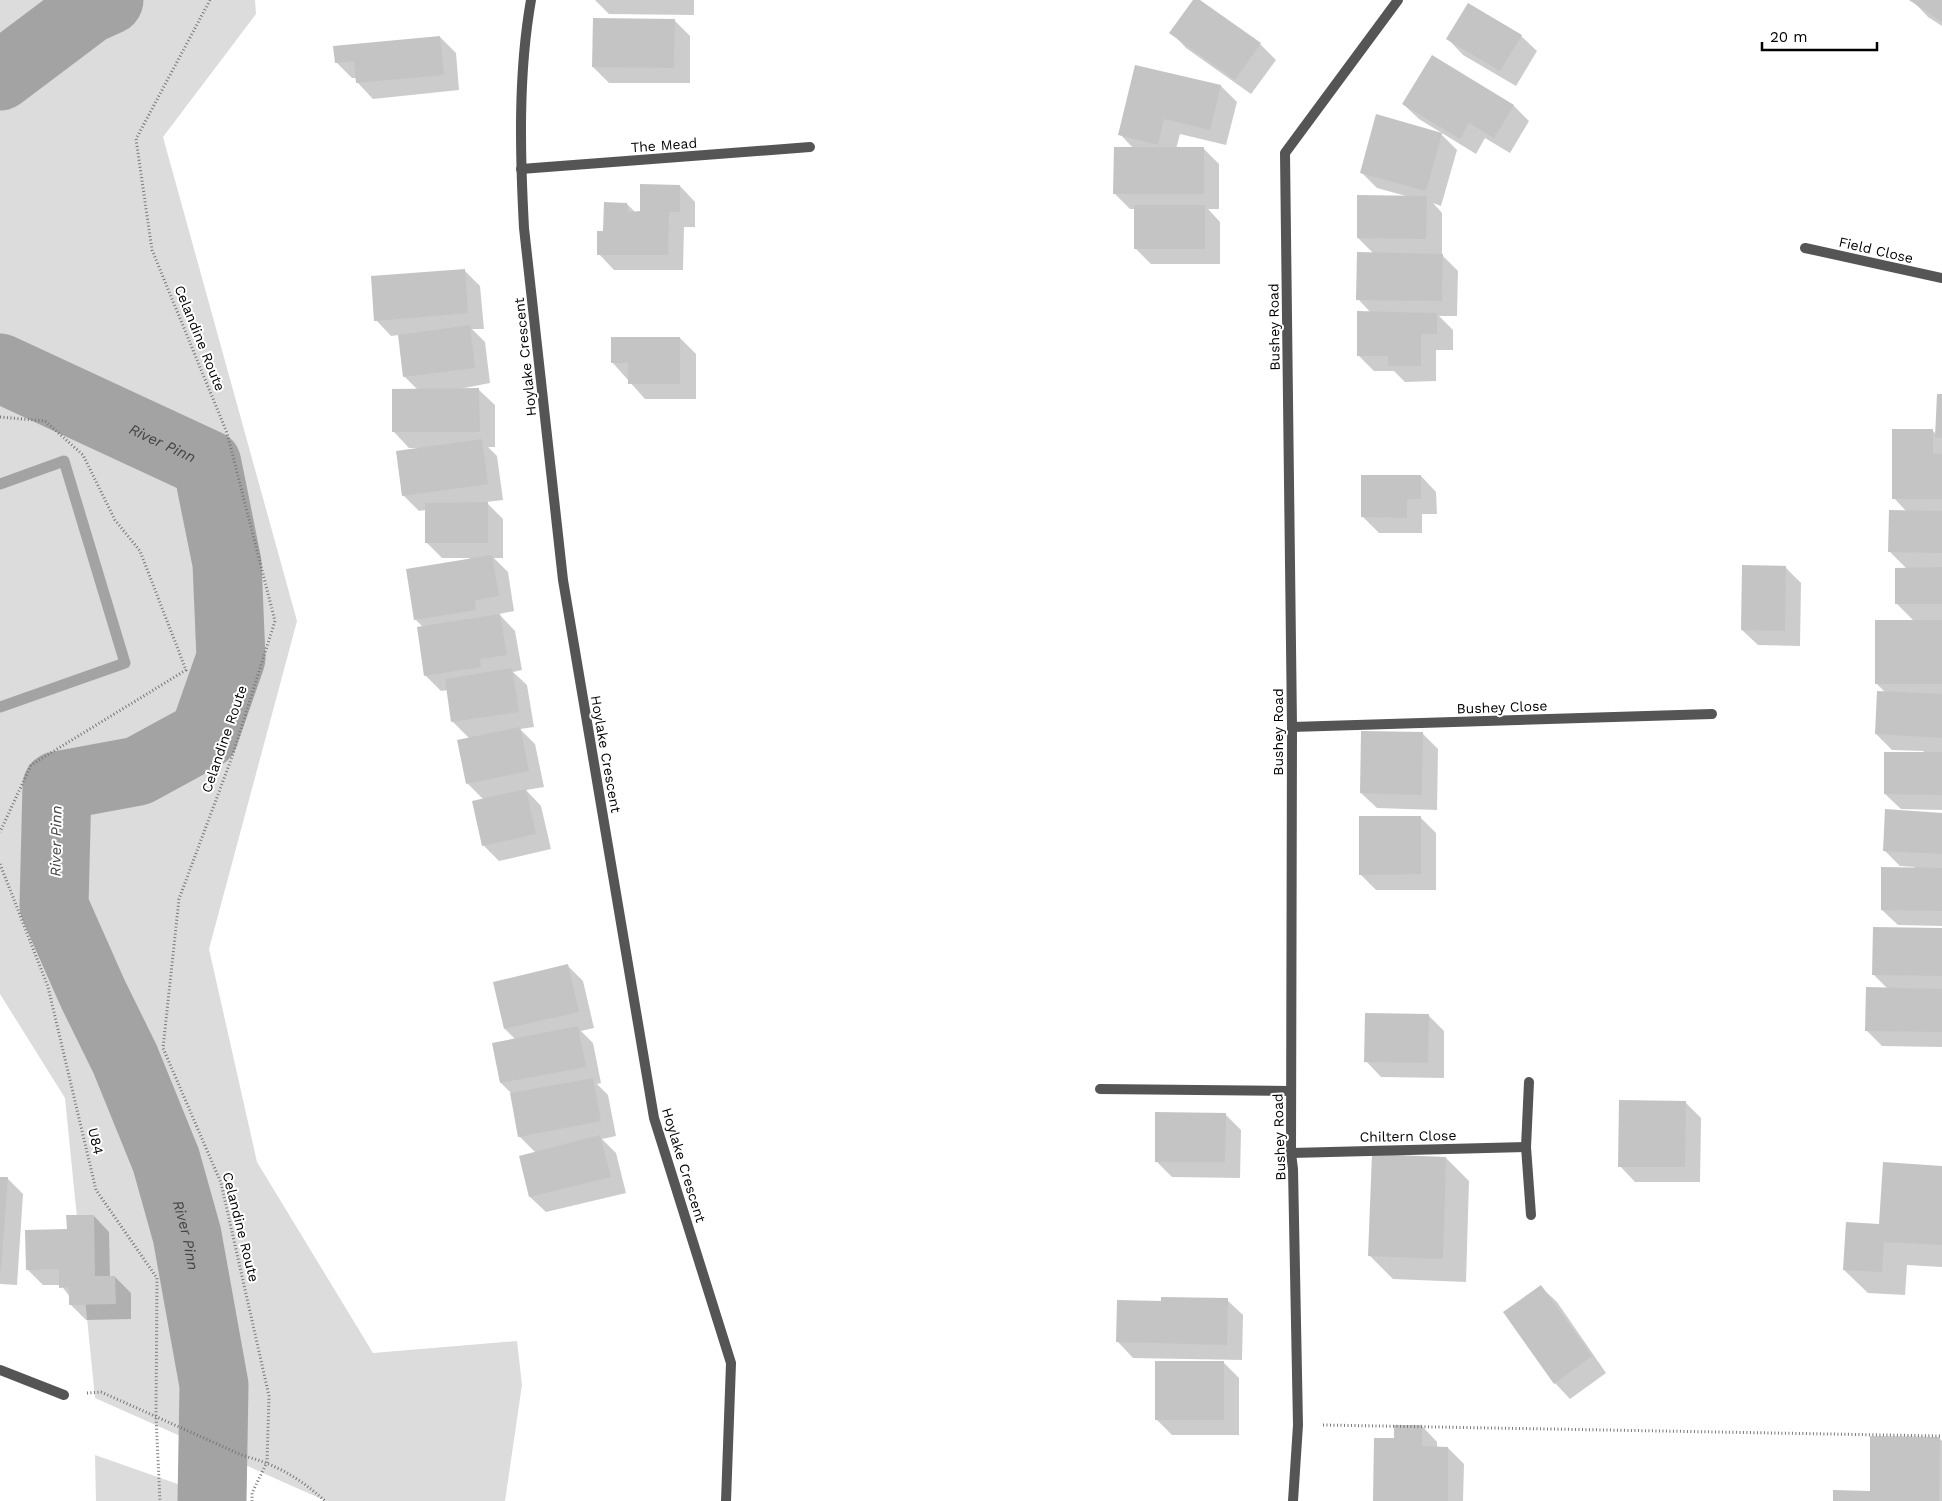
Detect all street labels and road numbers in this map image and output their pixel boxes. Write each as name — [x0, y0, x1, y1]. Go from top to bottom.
street label: The Mead — [630, 135, 698, 155]
street label: Field Close — [1837, 234, 1915, 266]
street label: Celandine Route — [171, 283, 229, 393]
street label: Bushey Road — [1265, 283, 1283, 371]
street label: Hoylake Crescent — [511, 297, 539, 417]
street label: Celandine Route — [198, 683, 250, 795]
street label: Bushey Road — [1270, 688, 1286, 776]
street label: Hoylake Crescent — [588, 694, 624, 814]
street label: Bushey Close — [1456, 697, 1548, 717]
street label: Bushey Road — [1269, 1093, 1289, 1181]
street label: Hoylake Crescent — [659, 1106, 709, 1224]
street label: U84 — [85, 1126, 107, 1156]
street label: Chiltern Close — [1359, 1127, 1457, 1145]
street label: Celandine Route — [220, 1170, 262, 1284]

